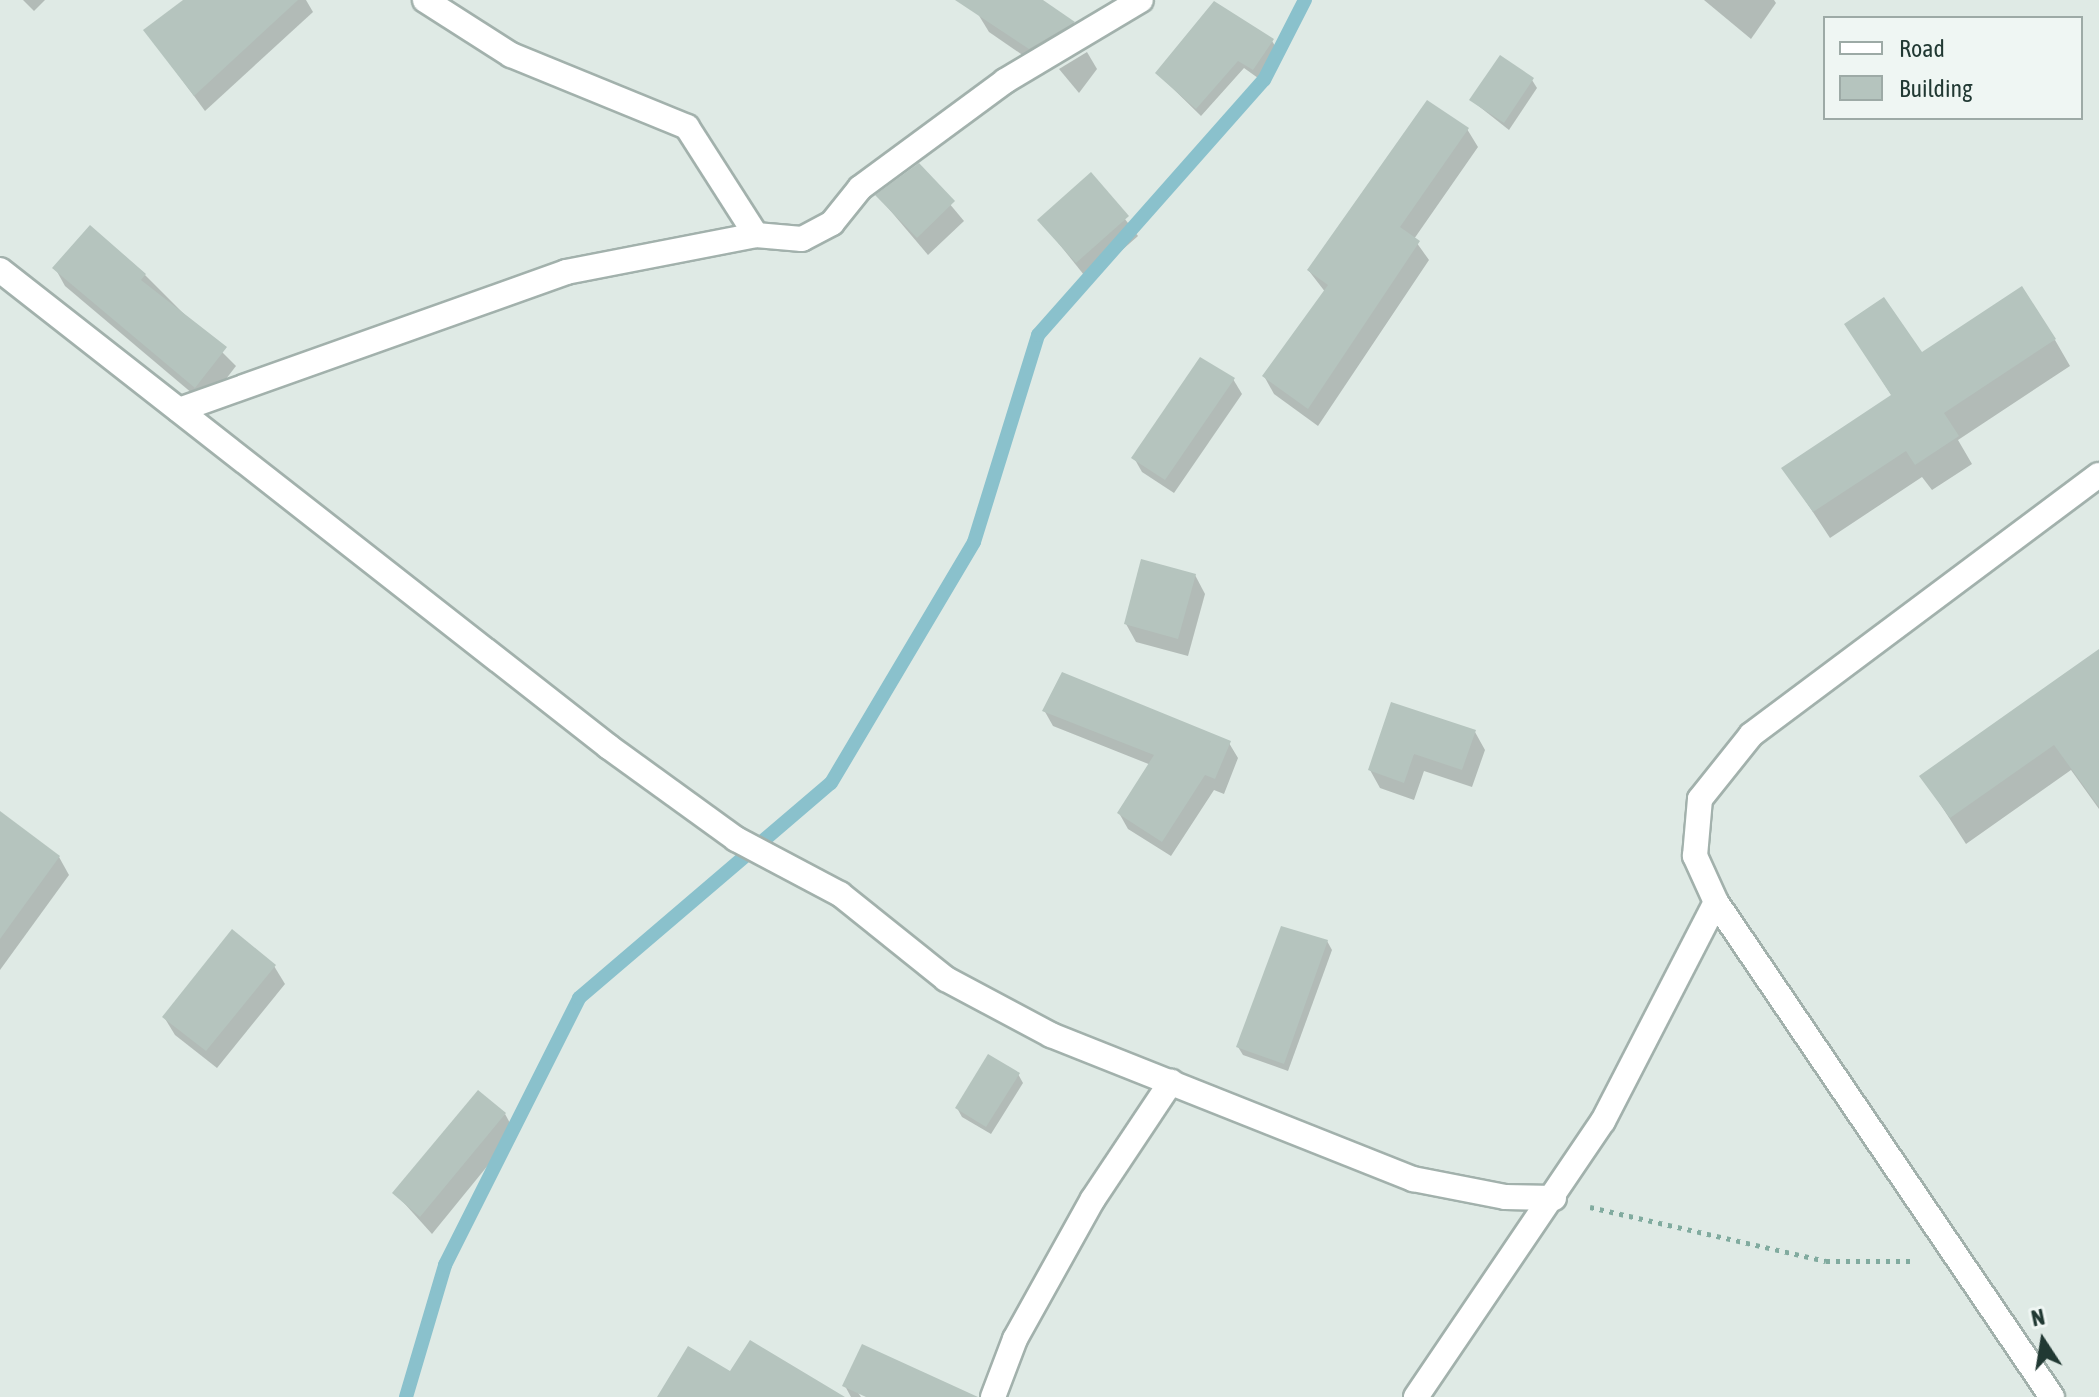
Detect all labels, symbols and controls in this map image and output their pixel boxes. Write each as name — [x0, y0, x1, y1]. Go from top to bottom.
legend — [1823, 16, 2083, 120]
text: Road — [1899, 35, 1945, 62]
text: Building — [1899, 75, 1972, 102]
north arrow — [2003, 1301, 2083, 1381]
text: N — [2029, 1303, 2047, 1332]

